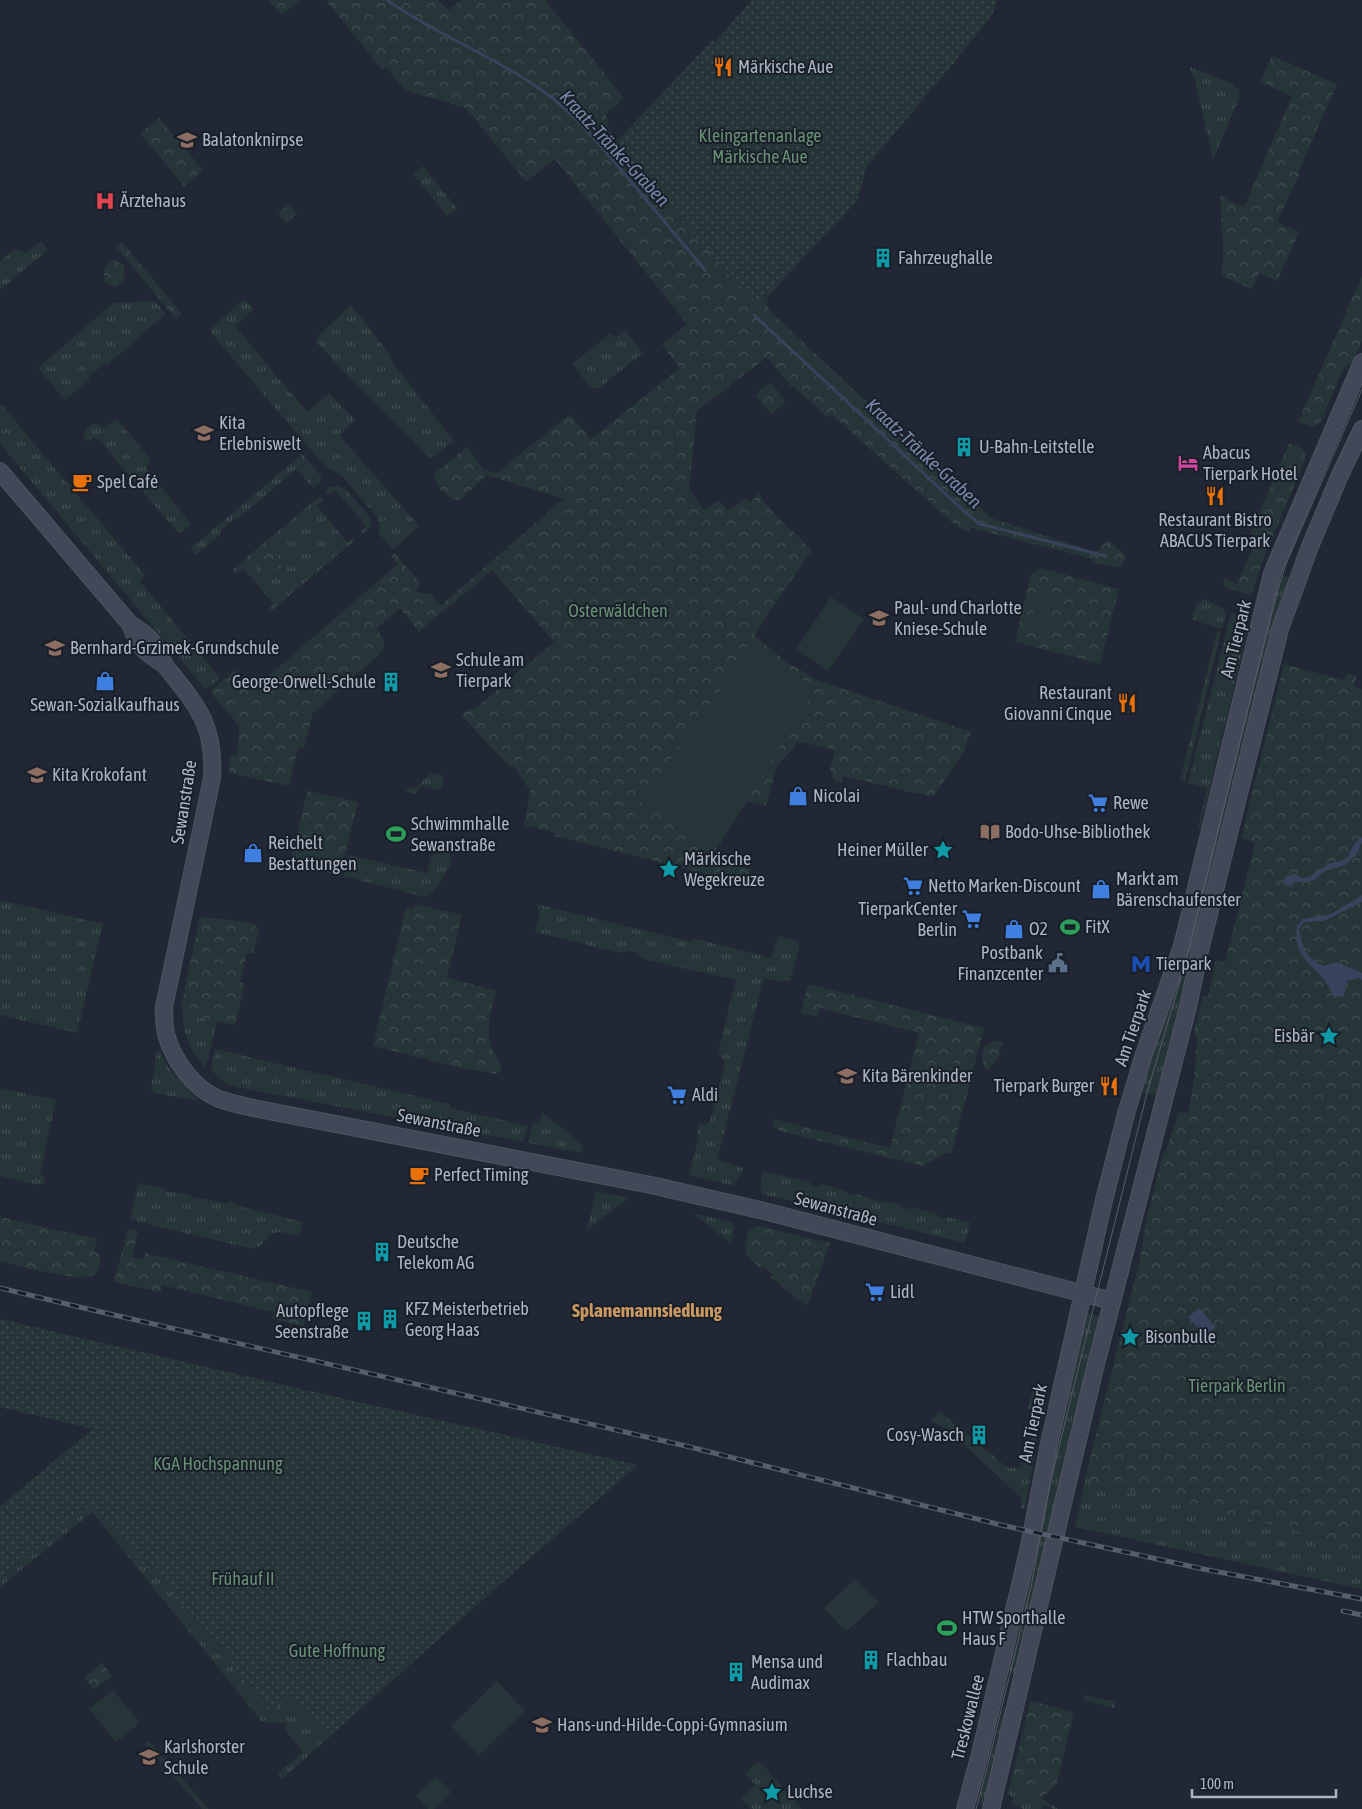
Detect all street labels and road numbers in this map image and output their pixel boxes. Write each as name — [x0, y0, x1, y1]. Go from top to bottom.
street label: Am Tierpark — [1216, 598, 1255, 680]
street label: Sewanstraße — [167, 758, 201, 845]
street label: Am Tierpark — [1110, 987, 1155, 1069]
street label: Sewanstraße — [396, 1104, 483, 1141]
street label: Sewanstraße — [792, 1187, 880, 1230]
street label: Am Tierpark — [1014, 1382, 1051, 1464]
street label: Treskowallee — [947, 1672, 988, 1762]

